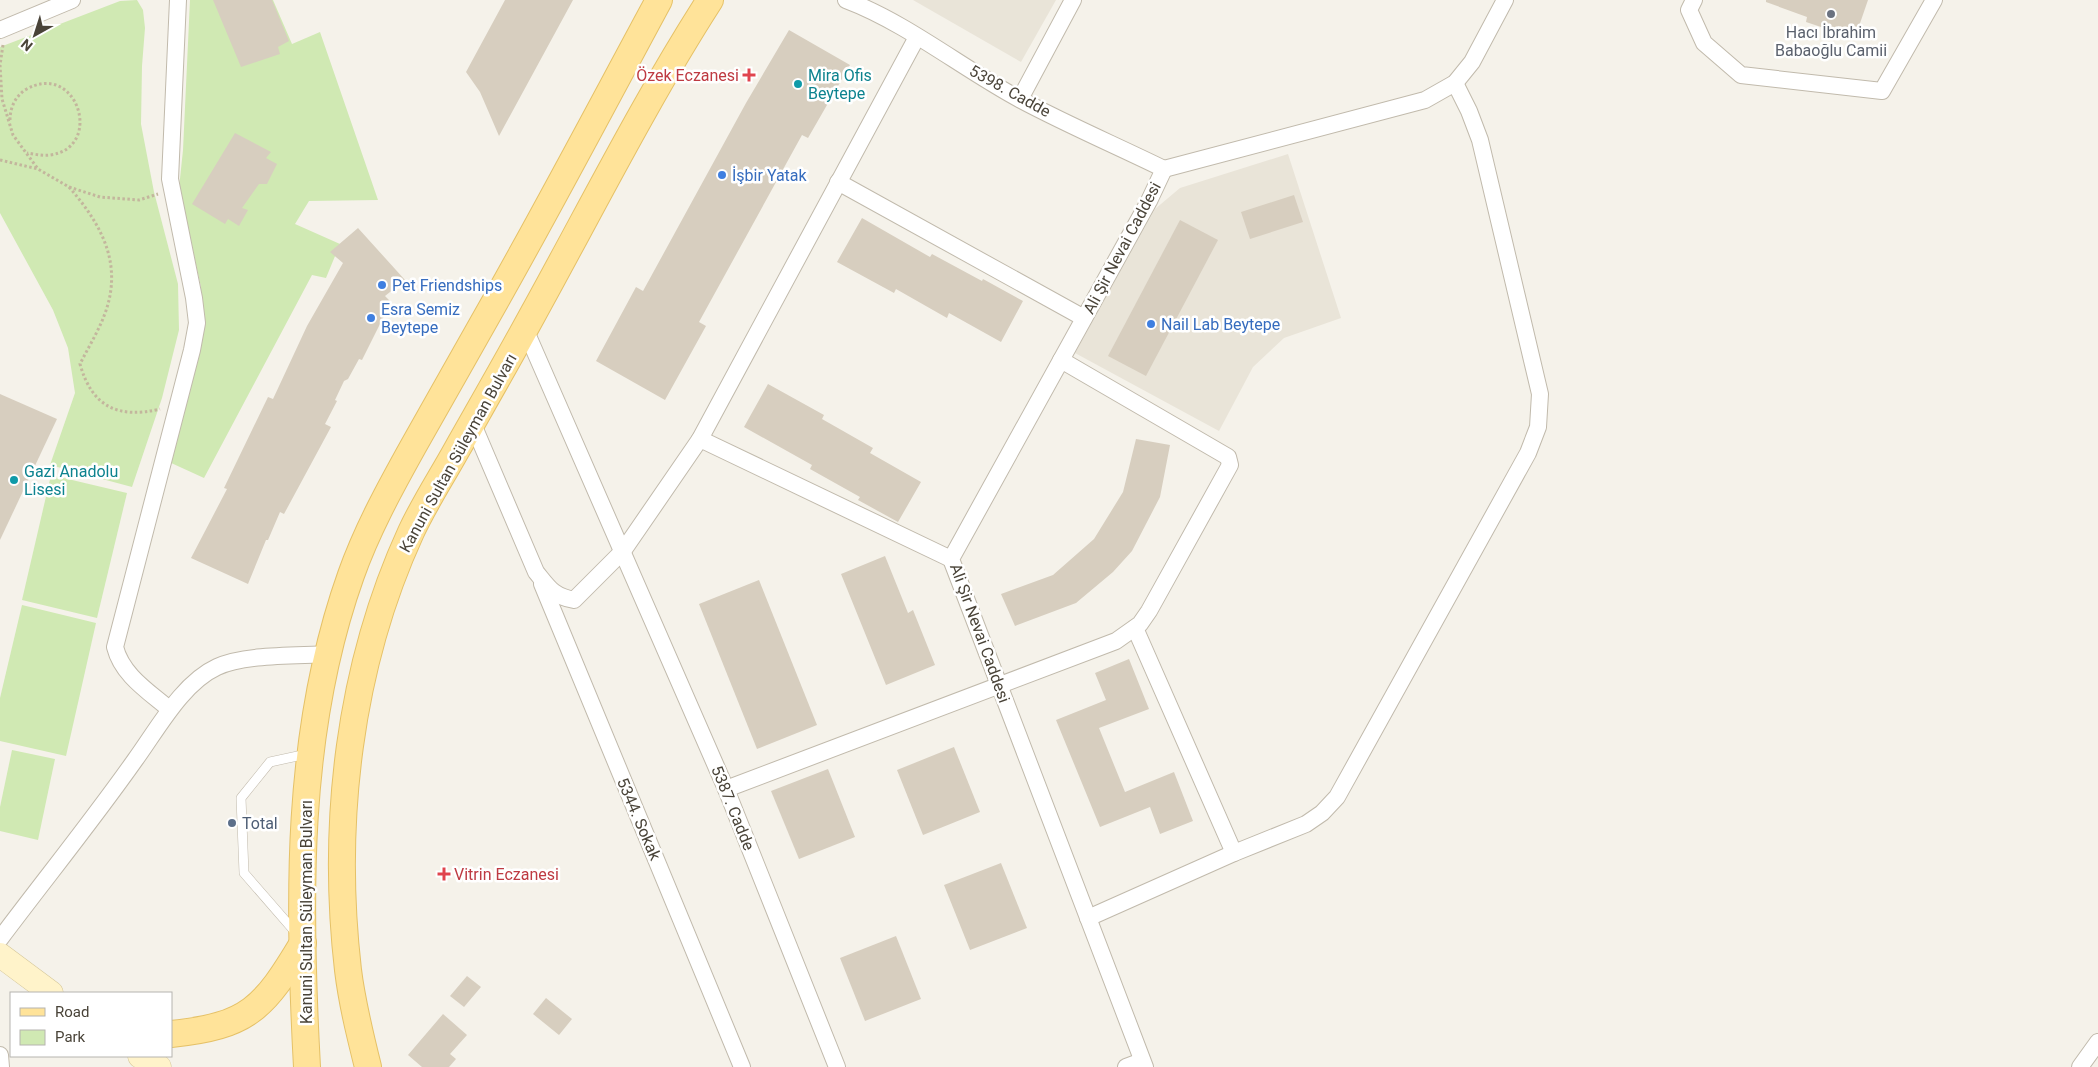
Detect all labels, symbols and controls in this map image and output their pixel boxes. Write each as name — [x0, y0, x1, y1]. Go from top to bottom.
marker: Hacı İbrahim Babaoğlu Camii — [1825, 8, 1837, 20]
north arrow — [10, 10, 60, 60]
place label: Hacı İbrahim Babaoğlu Camii — [1775, 23, 1887, 60]
text: N — [18, 36, 36, 54]
street label: 5398. Cadde — [966, 61, 1054, 121]
place label: Özek Eczanesi — [636, 66, 739, 85]
place label: Mira Ofis Beytepe — [808, 66, 872, 103]
marker: Özek Eczanesi — [743, 69, 755, 81]
marker: Mira Ofis Beytepe — [792, 78, 804, 90]
place label: İşbir Yatak — [732, 166, 808, 185]
marker: İşbir Yatak — [716, 169, 728, 181]
street label: Ali Şir Nevai Caddesi — [1079, 179, 1165, 317]
place label: Pet Friendships — [392, 276, 502, 295]
marker: Pet Friendships — [376, 279, 388, 291]
place label: Esra Semiz Beytepe — [381, 300, 460, 337]
marker: Esra Semiz Beytepe — [365, 312, 377, 324]
place label: Nail Lab Beytepe — [1161, 315, 1280, 334]
marker: Nail Lab Beytepe — [1145, 318, 1157, 330]
street label: Kanuni Sultan Süleyman Bulvarı — [395, 350, 521, 556]
place label: Gazi Anadolu Lisesi — [24, 462, 118, 499]
marker: Gazi Anadolu Lisesi — [8, 474, 20, 486]
street label: Ali Şir Nevai Caddesi — [946, 561, 1014, 705]
street label: 5387. Cadde — [707, 763, 759, 853]
street label: 5344. Sokak — [613, 775, 665, 864]
street label: Kanuni Sultan Süleyman Bulvarı — [297, 800, 316, 1024]
place label: Total — [242, 814, 278, 833]
marker: Total — [226, 817, 238, 829]
place label: Vitrin Eczanesi — [454, 865, 559, 884]
marker: Vitrin Eczanesi — [438, 868, 450, 880]
legend — [10, 992, 172, 1057]
text: Road — [55, 1003, 89, 1021]
text: Park — [55, 1028, 86, 1046]

